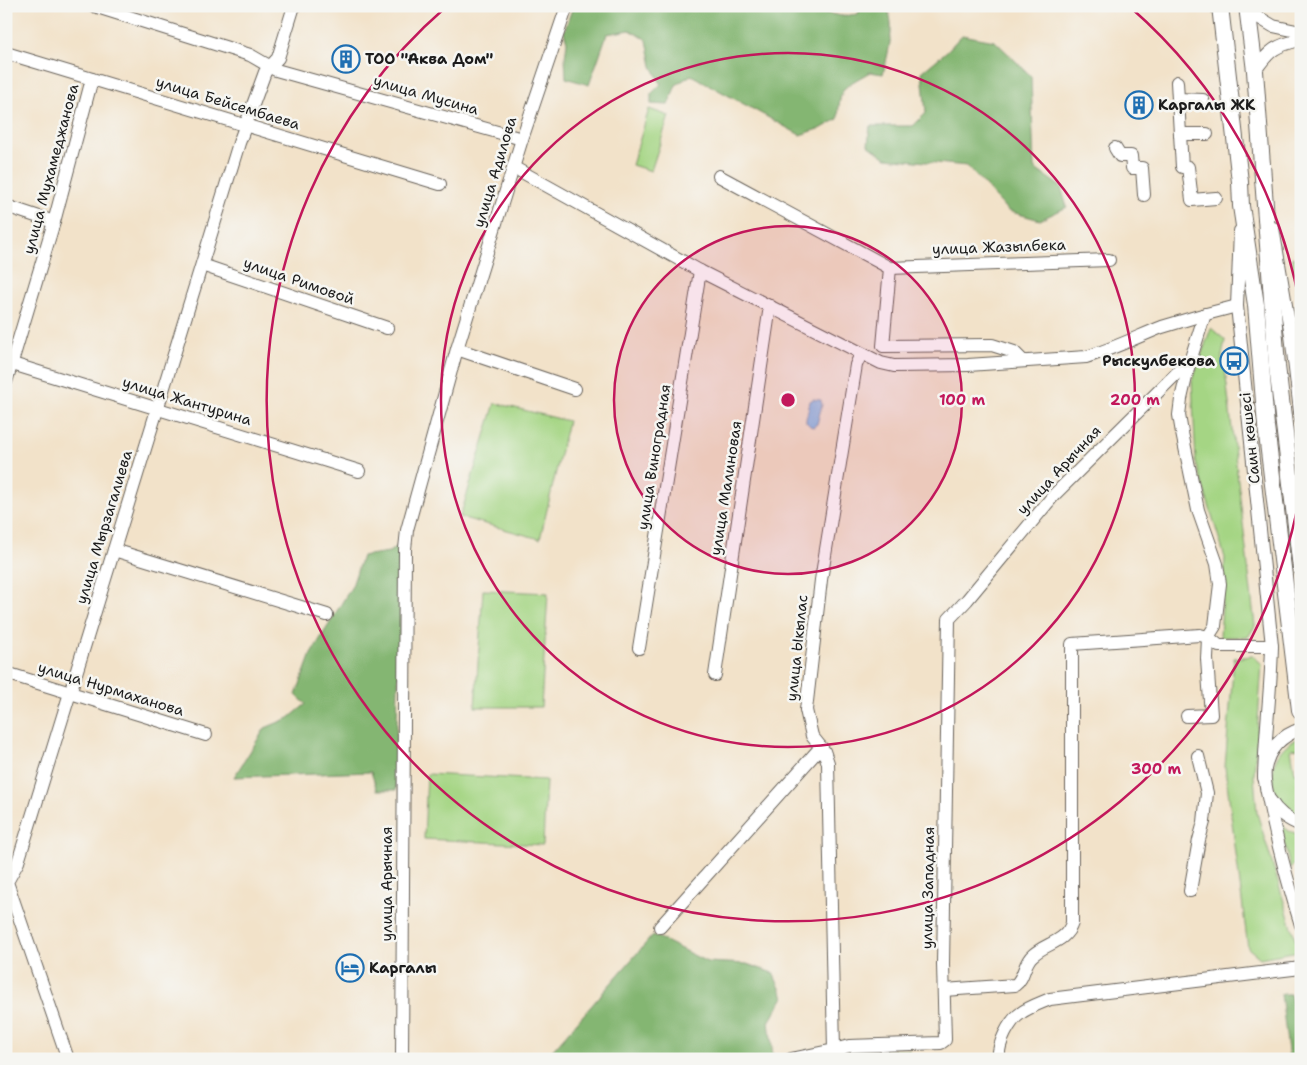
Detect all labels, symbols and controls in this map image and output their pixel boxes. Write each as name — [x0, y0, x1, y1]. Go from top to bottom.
building icon: ТОО "Аква Дом" — [331, 44, 361, 74]
place label: ТОО "Аква Дом" — [365, 49, 494, 69]
street label: улица Мусина — [371, 70, 482, 120]
street label: улица Бейсембаева — [154, 72, 303, 135]
street label: улица Мухамеджанова — [19, 81, 84, 256]
building icon: Каргалы ЖК — [1124, 90, 1154, 120]
place label: Каргалы ЖК — [1158, 95, 1256, 115]
street label: улица Адилова — [469, 113, 522, 230]
street label: улица Жазылбека — [932, 235, 1067, 259]
street label: улица Римовой — [241, 253, 357, 309]
bus stop icon: Рыскулбекова — [1219, 346, 1249, 376]
place label: Рыскулбекова — [1102, 351, 1216, 371]
street label: улица Жантурина — [120, 372, 255, 430]
street label: улица Виноградная — [633, 383, 675, 531]
text: 100 m — [939, 390, 985, 410]
text: 200 m — [1110, 390, 1160, 410]
centre of rings — [779, 391, 797, 409]
street label: Саин көшесі — [1235, 391, 1265, 485]
street label: улица Малиновая — [705, 419, 747, 557]
street label: улица Арычная — [1013, 421, 1105, 519]
street label: улица Мырзагалиева — [71, 447, 137, 606]
street label: улица Ыкылас — [781, 594, 813, 702]
street label: улица Нурмаханова — [36, 657, 187, 721]
text: 300 m — [1131, 759, 1181, 779]
street label: улица Арычная — [377, 827, 397, 941]
street label: улица Западная — [917, 827, 939, 949]
hotel icon: Каргалы — [335, 953, 365, 983]
place label: Каргалы — [369, 958, 437, 978]

